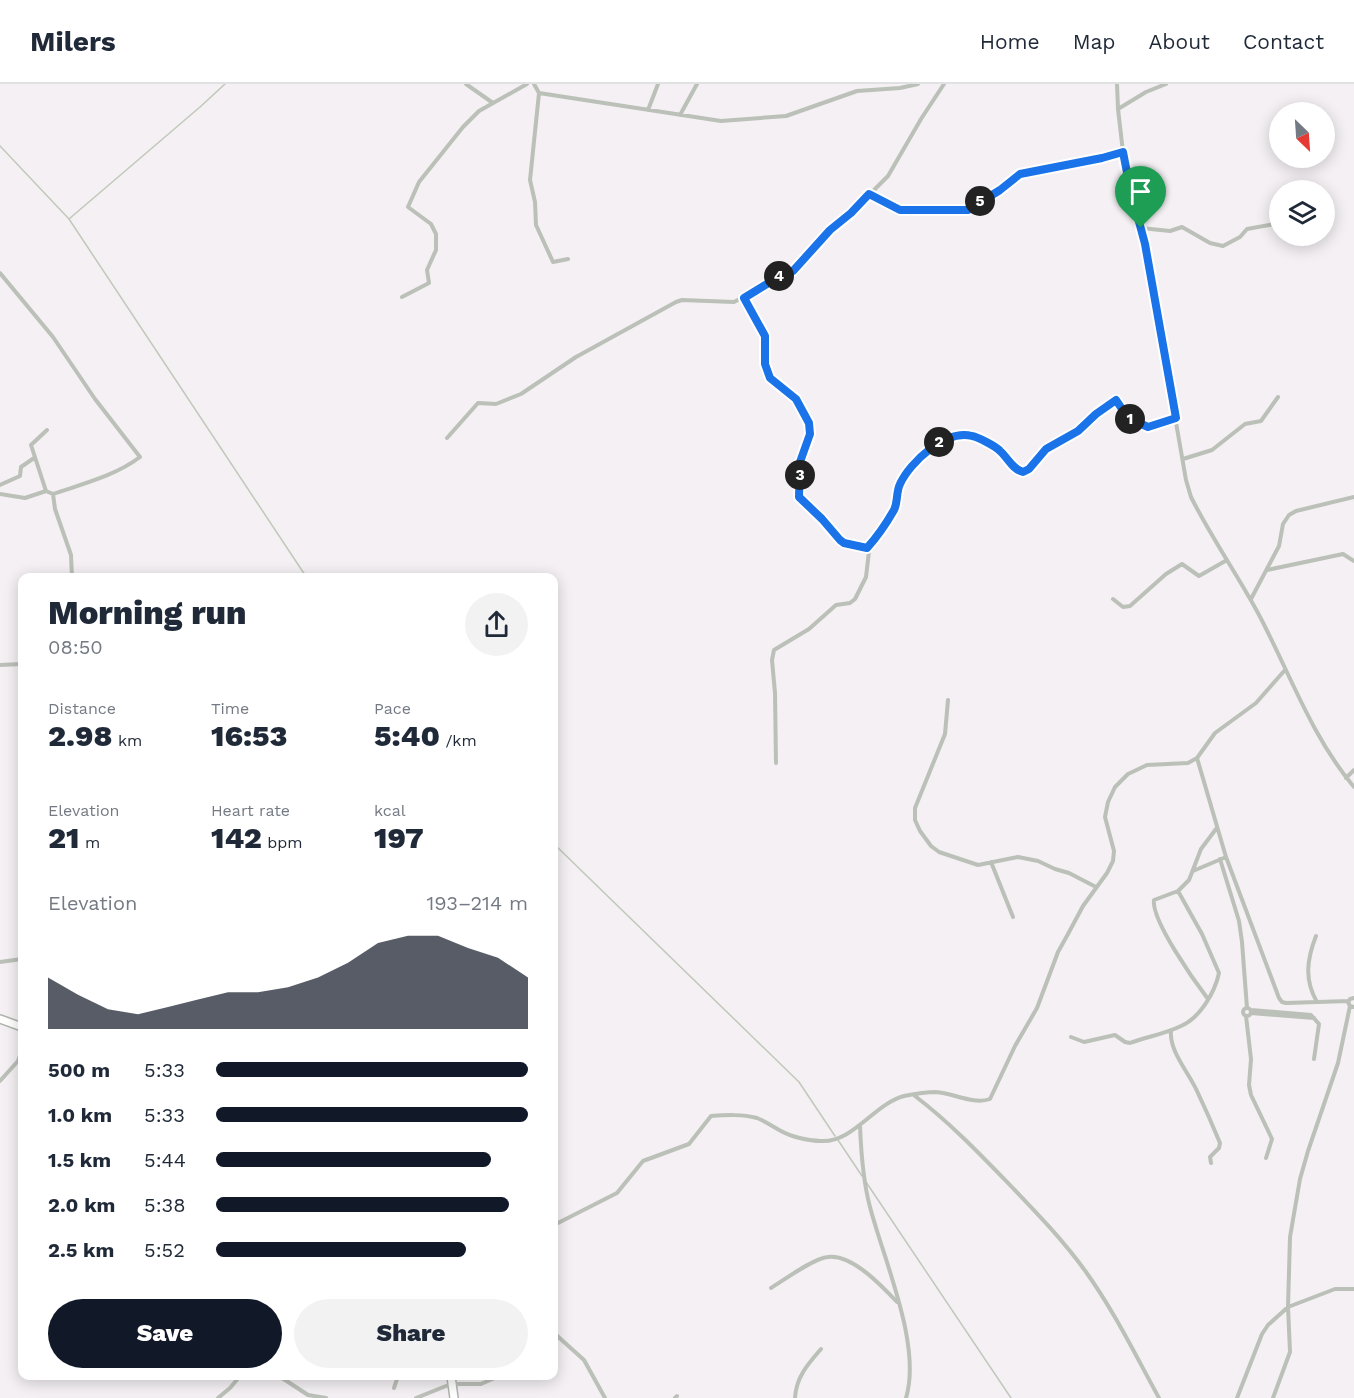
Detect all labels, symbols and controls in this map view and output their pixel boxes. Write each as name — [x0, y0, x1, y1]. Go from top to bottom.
text: Milers — [30, 25, 116, 58]
text: Home — [980, 29, 1040, 54]
text: Map — [1073, 29, 1116, 54]
text: About — [1149, 29, 1210, 54]
text: Contact — [1243, 29, 1324, 54]
north arrow — [1269, 102, 1335, 168]
map controls — [1269, 102, 1335, 246]
pin — [1115, 166, 1166, 228]
icon: arrive — [1124, 175, 1157, 208]
button: layers — [1269, 180, 1335, 246]
pin: 5 — [965, 186, 995, 216]
text: 5 — [975, 191, 985, 210]
pin: 4 — [764, 261, 794, 291]
text: 4 — [774, 266, 784, 285]
pin: 1 — [1115, 404, 1145, 434]
text: 1 — [1127, 409, 1133, 428]
pin: 2 — [924, 427, 954, 457]
text: 2 — [934, 432, 944, 451]
pin: 3 — [785, 460, 815, 490]
text: 3 — [795, 465, 805, 484]
text: Morning run — [48, 593, 247, 632]
button: share — [465, 593, 528, 656]
text: 08:50 — [48, 635, 103, 659]
text: Distance — [48, 699, 116, 718]
text: Time — [211, 699, 249, 718]
text: Pace — [374, 699, 411, 718]
text: 2.98 — [48, 718, 112, 753]
text: 16:53 — [211, 718, 287, 753]
text: 5:40 — [374, 718, 440, 753]
text: km — [112, 731, 142, 750]
text: /km — [440, 731, 477, 750]
text: Elevation — [48, 801, 119, 820]
text: Heart rate — [211, 801, 290, 820]
text: kcal — [374, 801, 406, 820]
text: 21 — [48, 820, 79, 855]
text: 142 — [211, 820, 262, 855]
text: 197 — [374, 820, 424, 855]
text: m — [79, 833, 100, 852]
text: bpm — [262, 833, 302, 852]
text: Elevation — [48, 891, 137, 915]
text: 193–214 m — [427, 891, 528, 915]
text: 500 m — [48, 1058, 110, 1082]
text: 5:33 — [144, 1058, 185, 1082]
text: 1.0 km — [48, 1103, 112, 1127]
text: 5:33 — [144, 1103, 185, 1127]
text: 1.5 km — [48, 1148, 111, 1172]
text: 5:44 — [144, 1148, 186, 1172]
text: 2.0 km — [48, 1193, 115, 1217]
text: 5:38 — [144, 1193, 186, 1217]
text: 2.5 km — [48, 1238, 114, 1262]
text: 5:52 — [144, 1238, 185, 1262]
button: Save — [48, 1299, 282, 1368]
button: Share — [294, 1299, 528, 1368]

